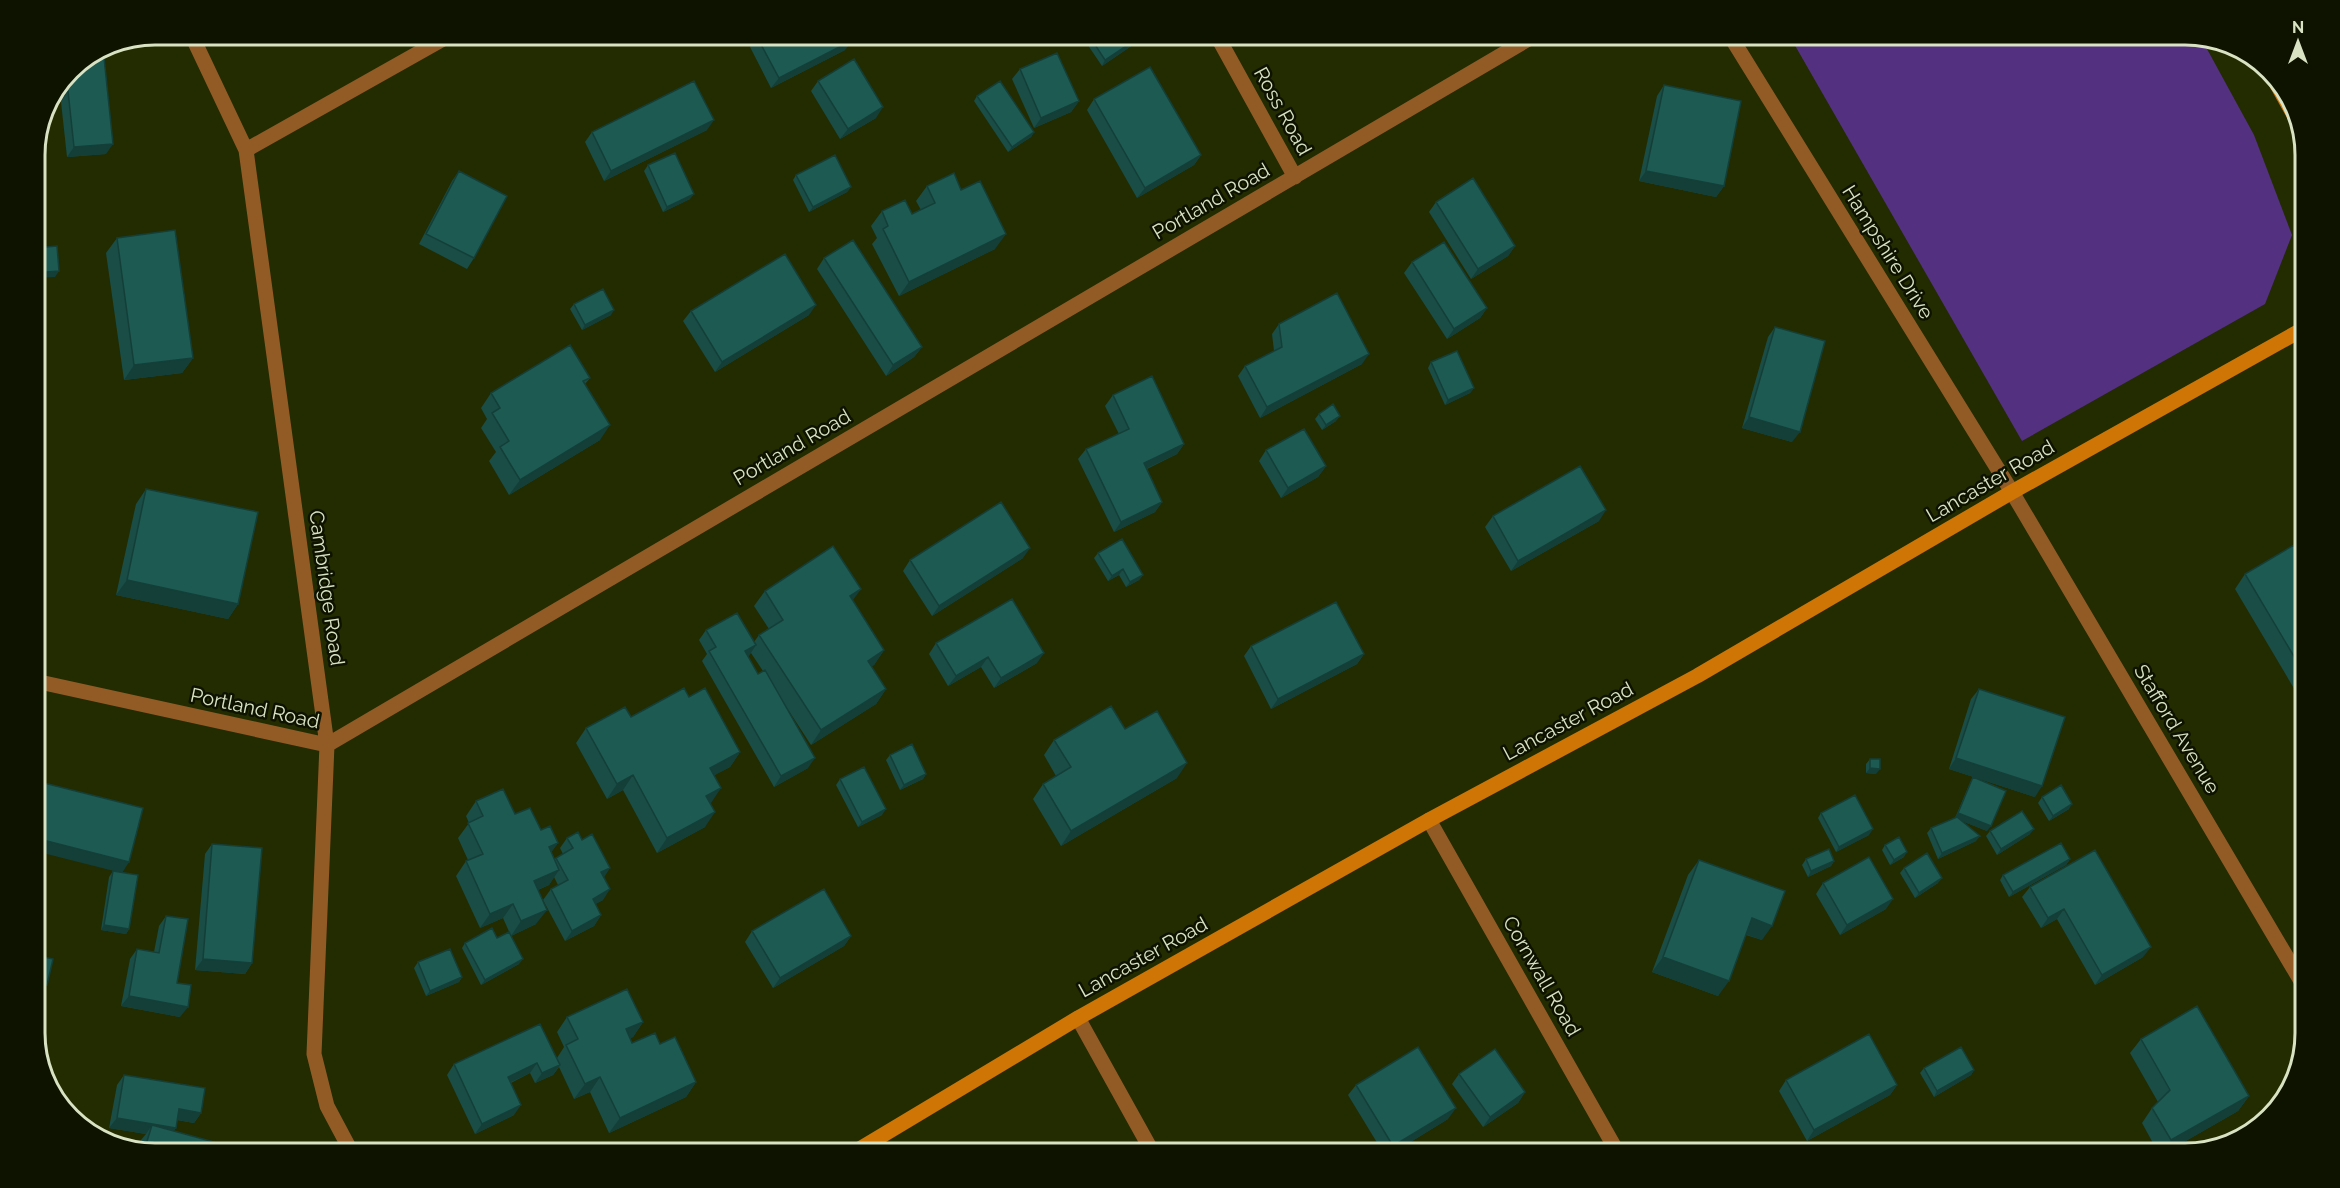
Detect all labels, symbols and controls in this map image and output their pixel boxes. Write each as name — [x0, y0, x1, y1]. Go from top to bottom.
north arrow — [2268, 12, 2328, 72]
text: N — [2292, 18, 2304, 37]
street label: Ross Road — [1249, 63, 1317, 159]
street label: Portland Road — [1148, 158, 1274, 244]
street label: Hampshire Drive — [1837, 181, 1939, 324]
street label: Portland Road — [729, 404, 855, 490]
street label: Lancaster Road — [1922, 435, 2058, 527]
street label: Cambridge Road — [304, 509, 350, 667]
street label: Stafford Avenue — [2129, 660, 2225, 798]
street label: Lancaster Road — [1499, 677, 1637, 765]
street label: Portland Road — [188, 683, 322, 733]
street label: Lancaster Road — [1074, 912, 1212, 1002]
street label: Cornwall Road — [1498, 912, 1586, 1040]

